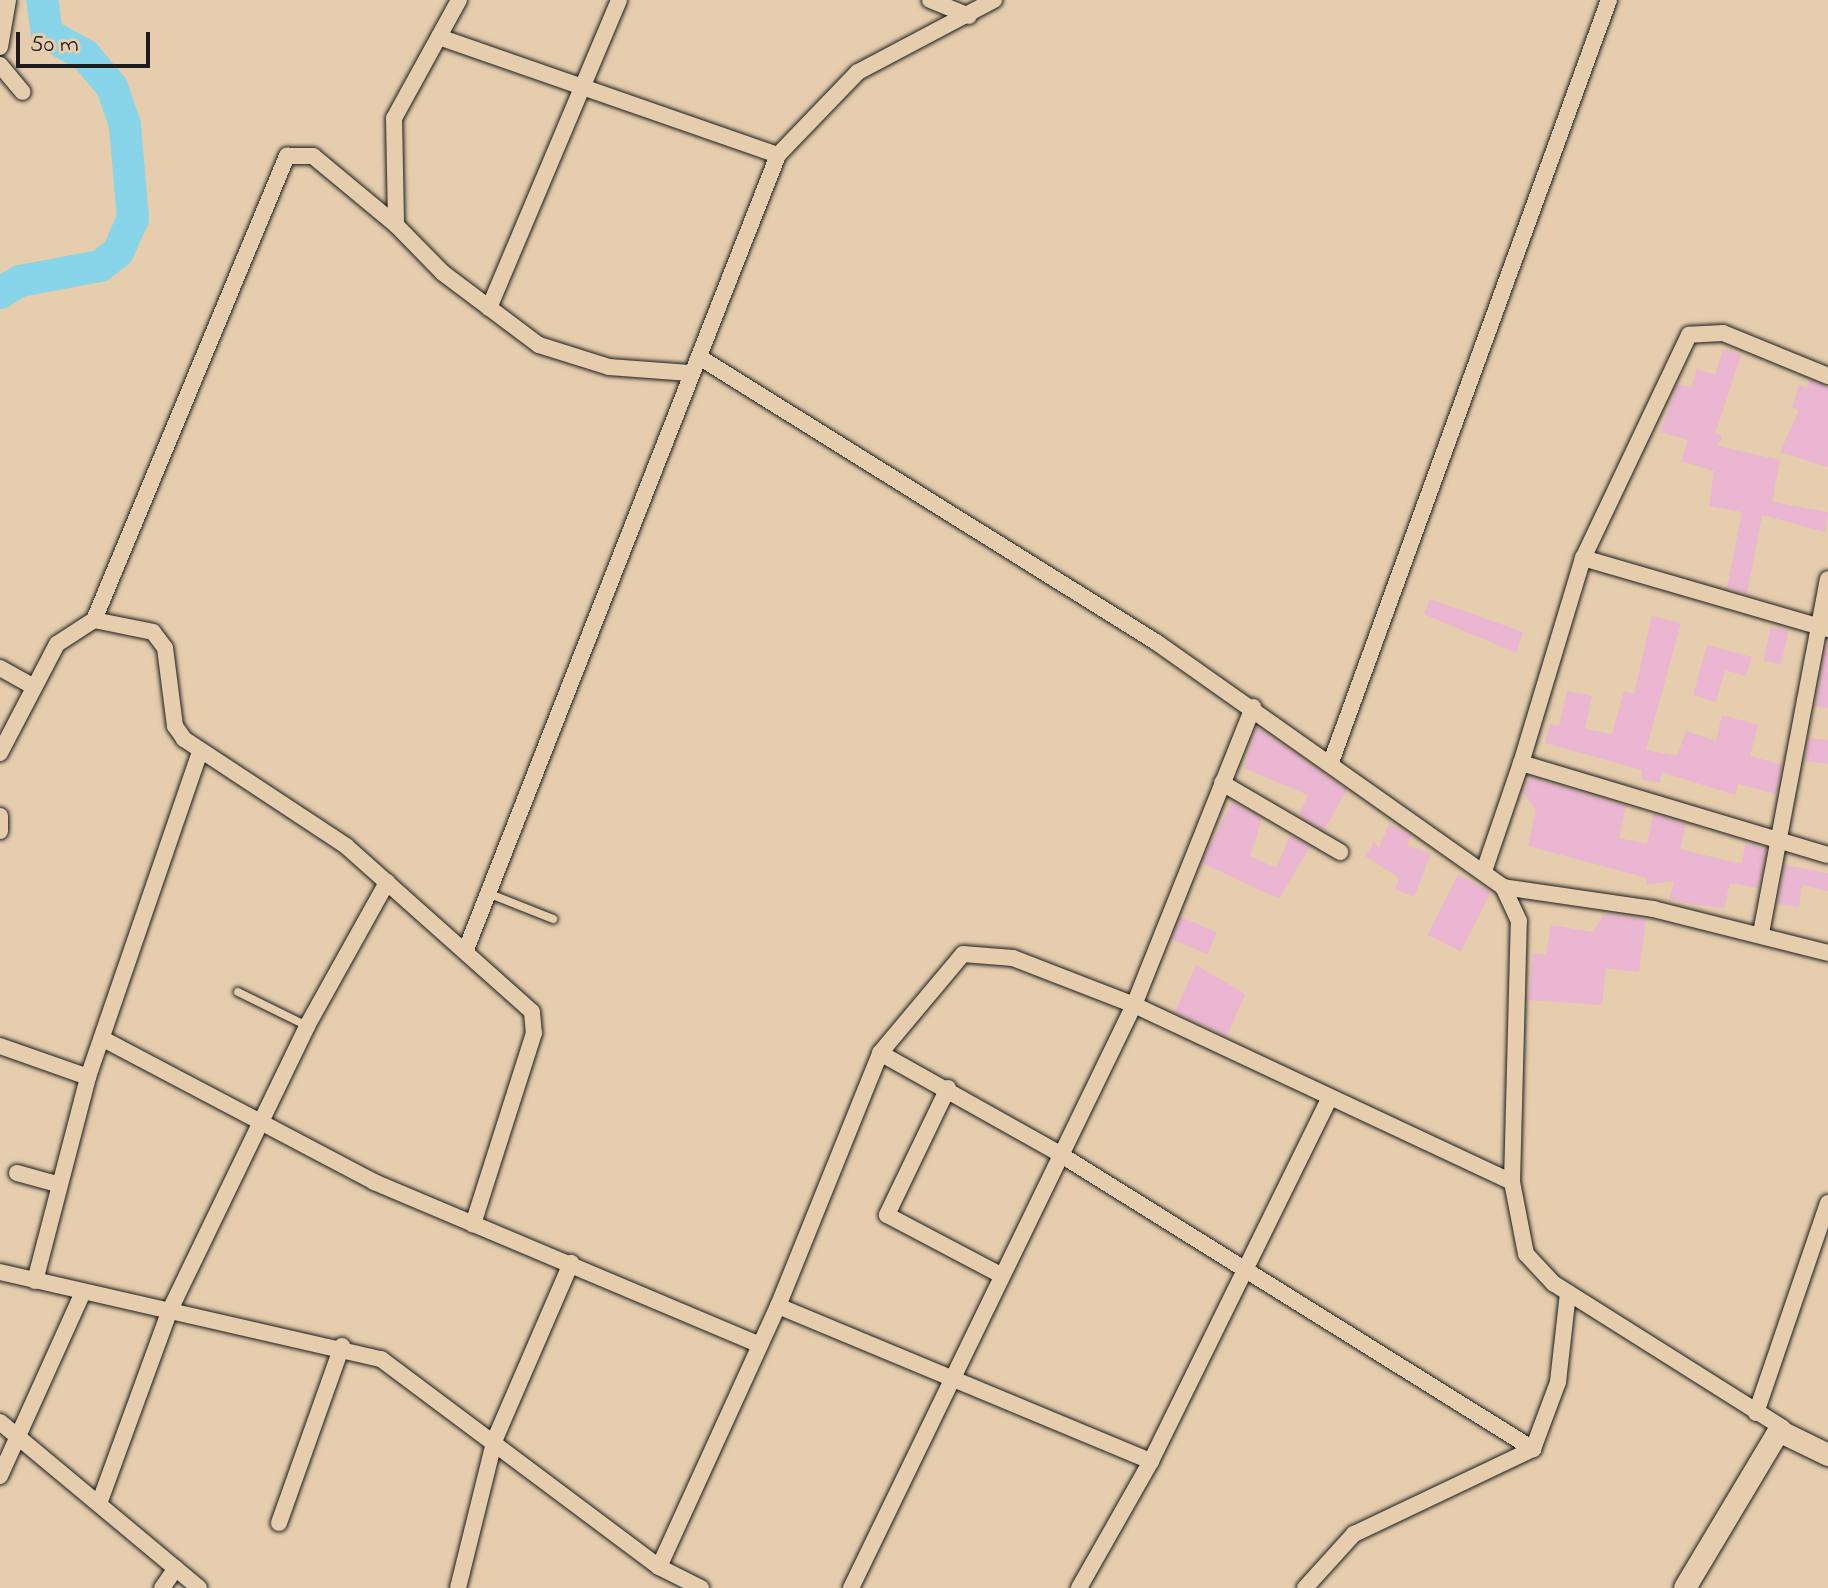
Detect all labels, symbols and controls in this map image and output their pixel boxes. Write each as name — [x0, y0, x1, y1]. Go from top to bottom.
scale bar — [20, 16, 154, 66]
text: 50 m — [30, 28, 79, 63]

